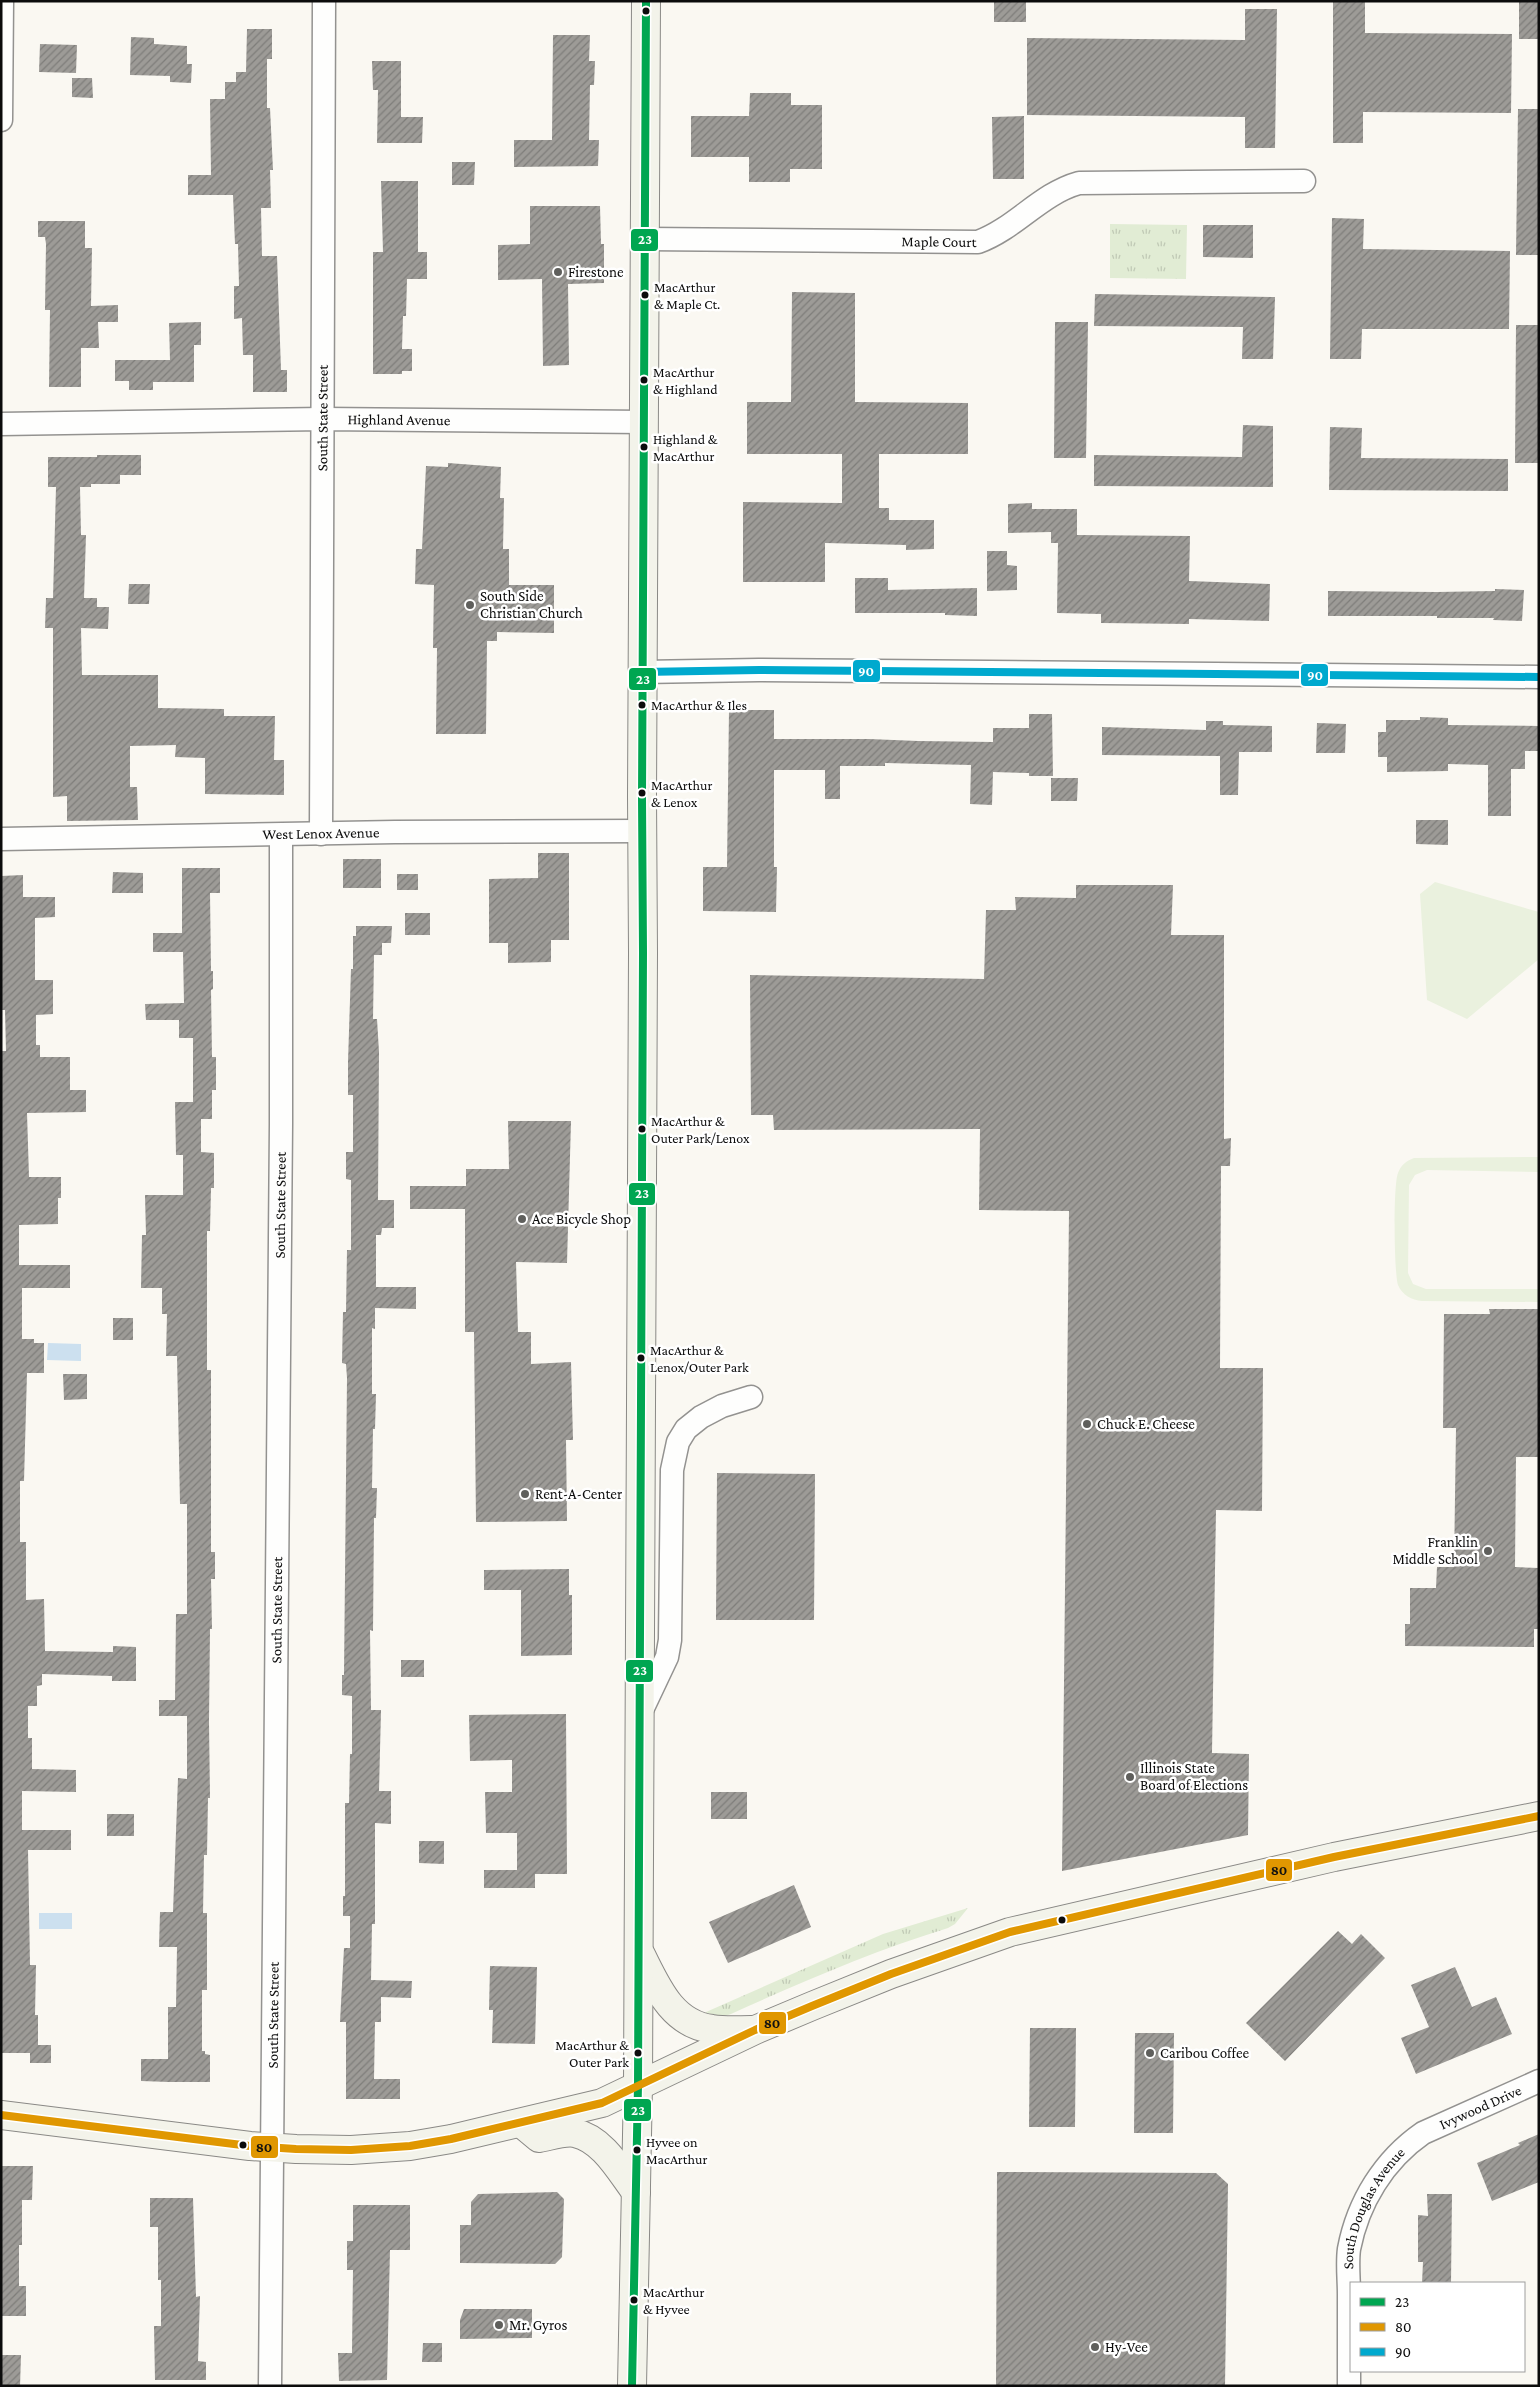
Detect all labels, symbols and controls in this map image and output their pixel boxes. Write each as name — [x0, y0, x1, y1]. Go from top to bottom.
unlabelled marker — [641, 6, 651, 16]
line badge: 23 — [630, 228, 659, 252]
text: 23 — [638, 231, 652, 247]
street label: Maple Court — [901, 233, 978, 251]
place label: Firestone — [568, 264, 624, 280]
marker: Firestone — [552, 266, 564, 278]
place label: MacArthur & Maple Ct. — [654, 279, 720, 312]
marker: MacArthur & Maple Ct. — [640, 290, 650, 300]
street label: South State Street — [314, 364, 331, 471]
place label: MacArthur & Highland — [653, 364, 718, 397]
marker: MacArthur & Highland — [639, 375, 649, 385]
street label: Highland Avenue — [347, 411, 451, 428]
place label: Highland & MacArthur — [653, 431, 718, 464]
marker: Highland & MacArthur — [639, 442, 649, 452]
place label: South Side Christian Church — [480, 588, 583, 621]
marker: South Side Christian Church — [464, 599, 476, 611]
line badge: 90 — [852, 659, 881, 683]
text: 90 — [858, 663, 874, 679]
line badge: 90 — [1300, 663, 1329, 687]
line badge: 23 — [628, 667, 657, 691]
text: 90 — [1307, 667, 1323, 683]
text: 23 — [636, 671, 650, 687]
place label: MacArthur & Iles — [651, 697, 747, 713]
marker: MacArthur & Iles — [637, 700, 647, 710]
place label: MacArthur & Lenox — [651, 777, 712, 810]
marker: MacArthur & Lenox — [637, 788, 647, 798]
street label: West Lenox Avenue — [262, 824, 380, 842]
place label: MacArthur & Outer Park/Lenox — [651, 1113, 750, 1146]
marker: MacArthur & Outer Park/Lenox — [637, 1124, 647, 1134]
street label: South State Street — [272, 1151, 289, 1258]
line badge: 23 — [628, 1182, 656, 1206]
text: 23 — [635, 1185, 649, 1201]
place label: Ace Bicycle Shop — [532, 1211, 631, 1228]
marker: Ace Bicycle Shop — [516, 1213, 528, 1225]
place label: MacArthur & Lenox/Outer Park — [650, 1342, 749, 1375]
marker: MacArthur & Lenox/Outer Park — [636, 1353, 646, 1363]
place label: Chuck E. Cheese — [1097, 1416, 1195, 1432]
marker: Chuck E. Cheese — [1081, 1418, 1093, 1430]
place label: Rent-A-Center — [535, 1486, 623, 1502]
marker: Rent-A-Center — [519, 1488, 531, 1500]
place label: Franklin Middle School — [1392, 1534, 1478, 1567]
marker: Franklin Middle School — [1482, 1545, 1494, 1557]
street label: South State Street — [268, 1556, 285, 1663]
line badge: 23 — [625, 1659, 654, 1683]
text: 23 — [633, 1662, 647, 1678]
place label: Illinois State Board of Elections — [1140, 1760, 1248, 1793]
marker: Illinois State Board of Elections — [1124, 1771, 1136, 1783]
line badge: 80 — [1265, 1858, 1293, 1882]
text: 80 — [1271, 1862, 1287, 1878]
unlabelled marker — [1057, 1915, 1067, 1925]
street label: South State Street — [265, 1961, 282, 2068]
line badge: 80 — [758, 2011, 787, 2035]
text: 80 — [764, 2015, 780, 2031]
place label: MacArthur & Outer Park — [555, 2037, 629, 2070]
place label: Caribou Coffee — [1160, 2045, 1250, 2061]
marker: Caribou Coffee — [1144, 2047, 1156, 2059]
marker: MacArthur & Outer Park — [633, 2048, 643, 2058]
street label: Ivywood Drive — [1437, 2082, 1524, 2133]
line badge: 23 — [623, 2098, 652, 2122]
text: 23 — [631, 2102, 645, 2118]
place label: Hyvee on MacArthur — [646, 2134, 707, 2167]
line badge: 80 — [250, 2135, 279, 2159]
text: 80 — [256, 2139, 272, 2155]
unlabelled marker — [238, 2140, 248, 2150]
street label: South Douglas Avenue — [1340, 2144, 1408, 2269]
marker: Hyvee on MacArthur — [632, 2145, 642, 2155]
legend — [1350, 2282, 1525, 2372]
place label: MacArthur & Hyvee — [643, 2284, 704, 2317]
text: 23 — [1395, 2294, 1409, 2310]
marker: MacArthur & Hyvee — [629, 2295, 639, 2305]
place label: Mr. Gyros — [509, 2317, 567, 2334]
marker: Mr. Gyros — [493, 2319, 505, 2331]
text: 80 — [1395, 2319, 1412, 2335]
place label: Hy-Vee — [1105, 2339, 1148, 2356]
marker: Hy-Vee — [1089, 2341, 1101, 2353]
text: 90 — [1395, 2344, 1411, 2360]

